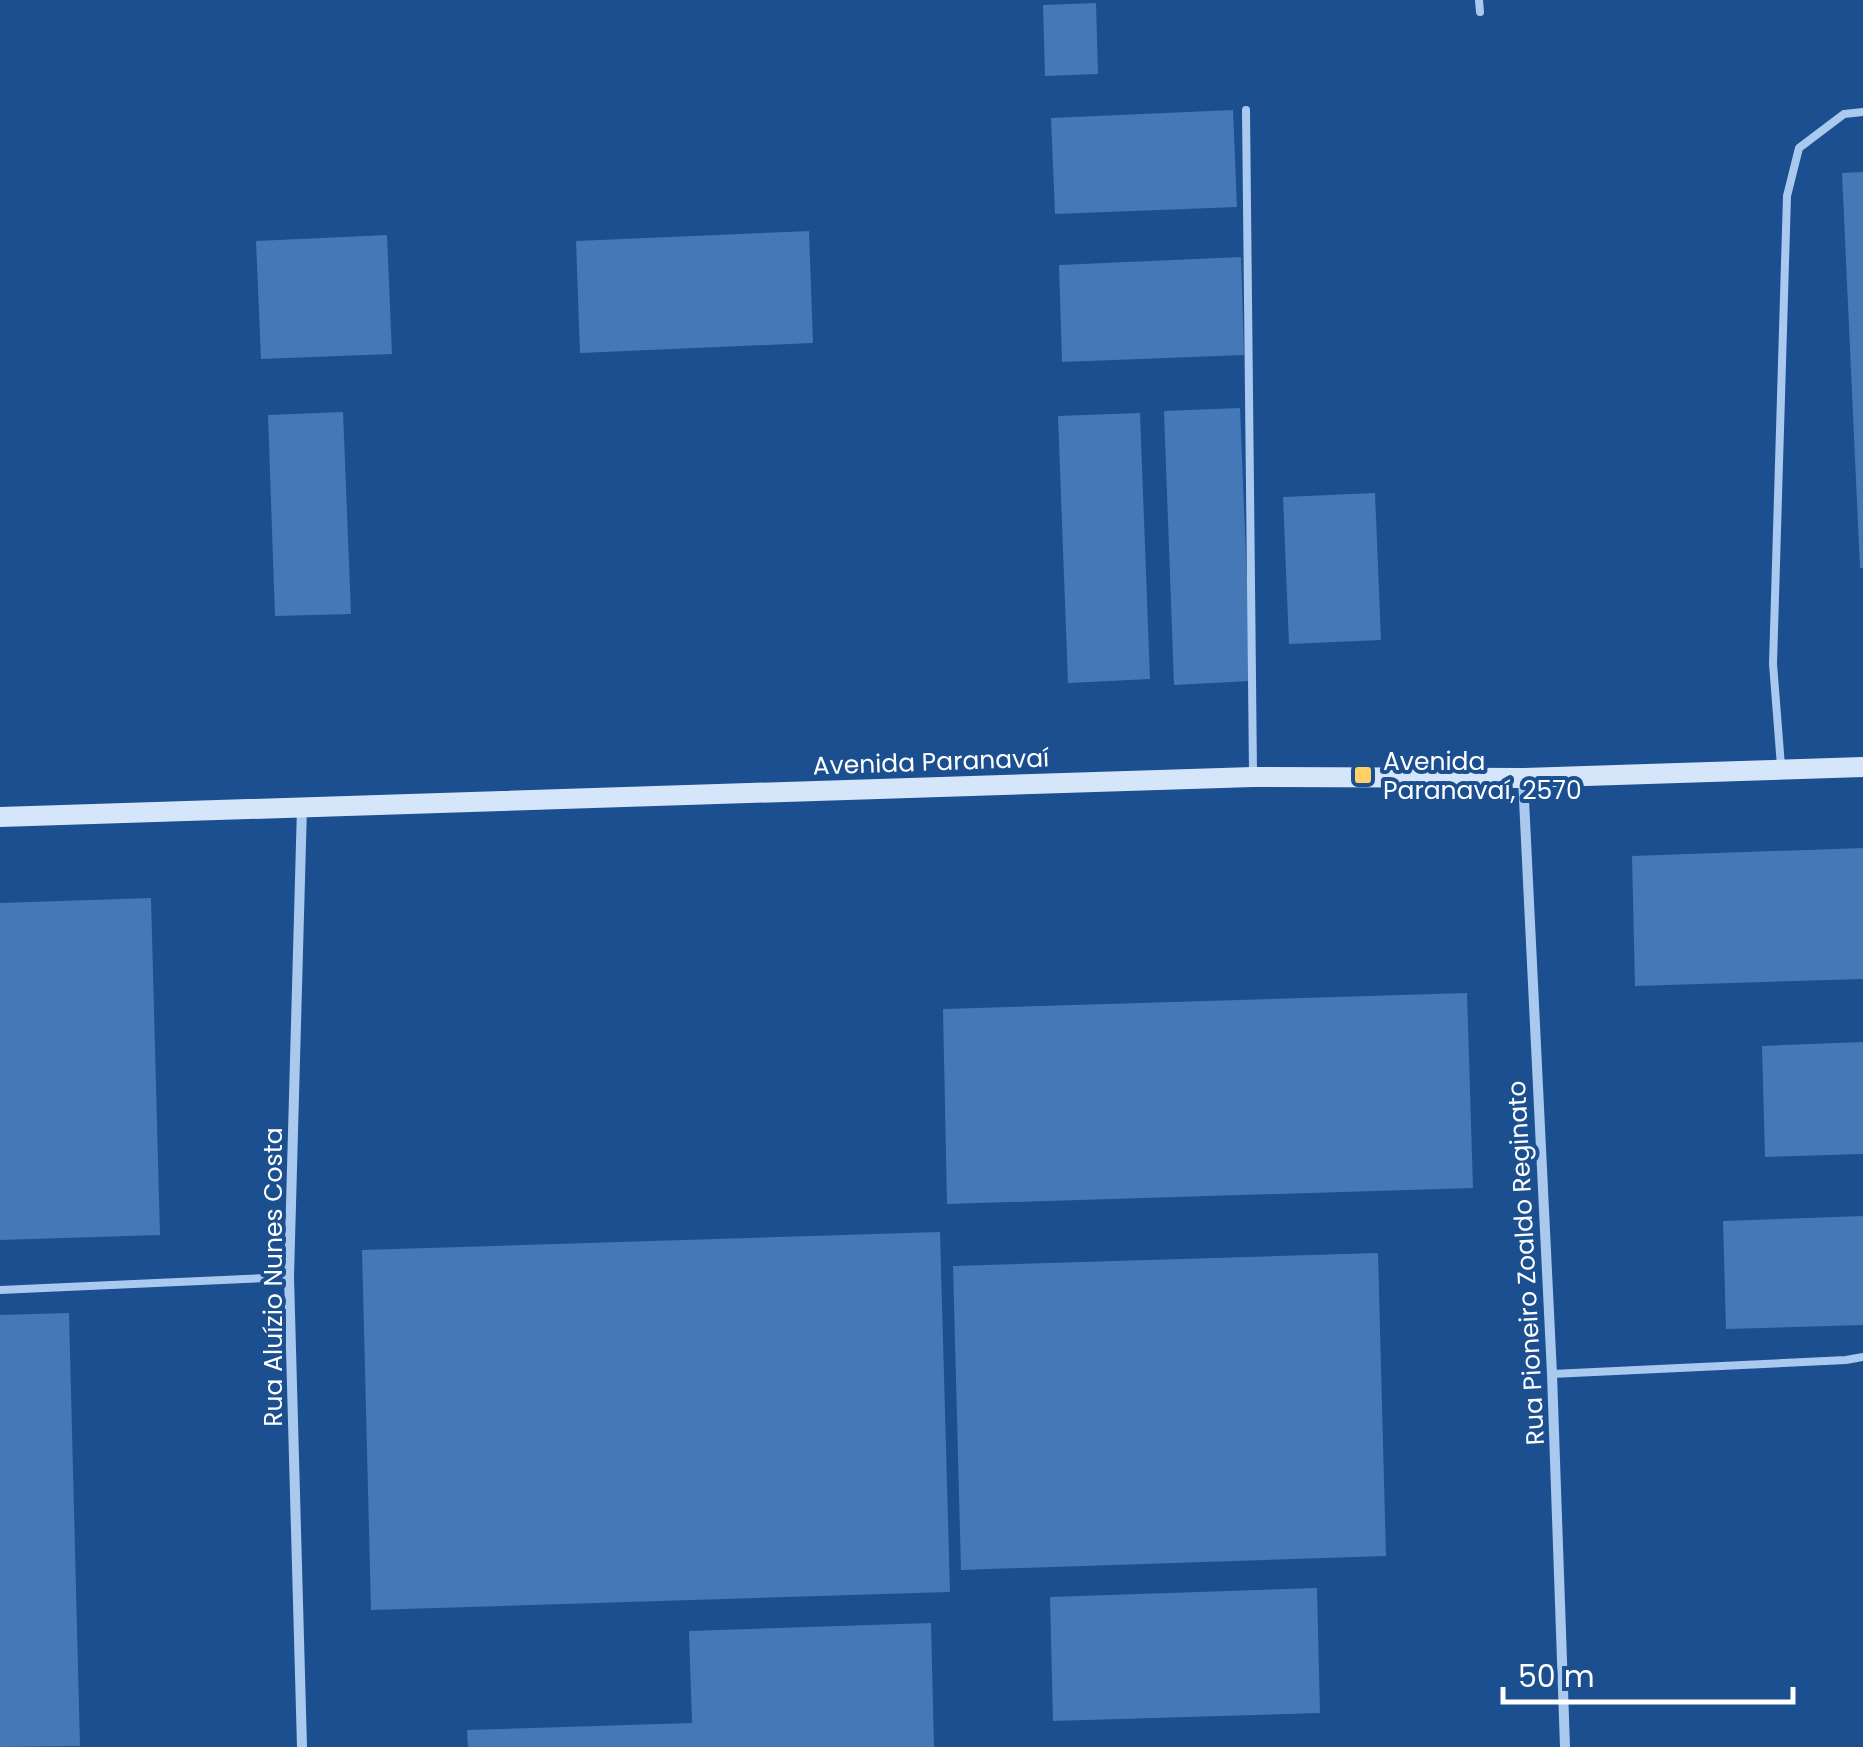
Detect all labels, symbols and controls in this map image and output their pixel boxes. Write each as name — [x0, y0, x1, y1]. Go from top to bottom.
street label: Avenida Paranavaí — [812, 740, 1050, 784]
place label: Avenida Paranavaí, 2570 — [1383, 744, 1582, 808]
marker: Avenida Paranavaí, 2570 — [1352, 764, 1374, 786]
street label: Rua Pioneiro Zoaldo Reginato — [1499, 1080, 1553, 1446]
street label: Rua Aluízio Nunes Costa — [256, 1127, 291, 1427]
scale bar — [1503, 1642, 1793, 1704]
text: 50 m — [1518, 1655, 1595, 1698]

